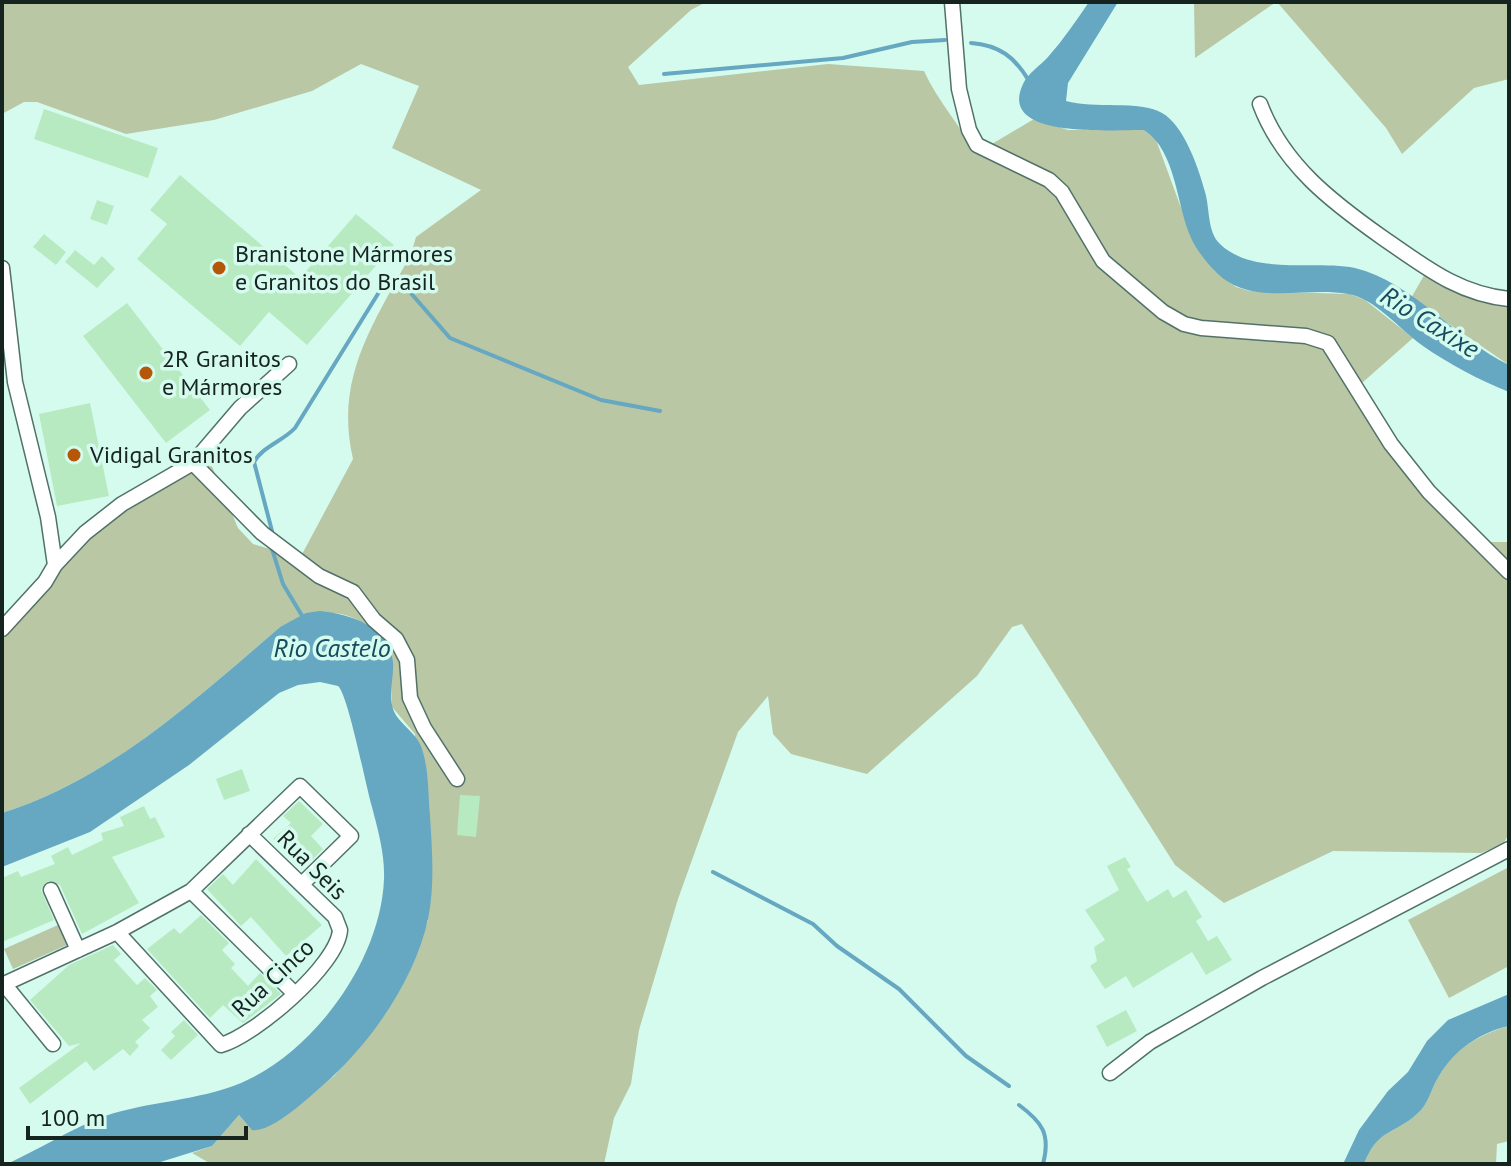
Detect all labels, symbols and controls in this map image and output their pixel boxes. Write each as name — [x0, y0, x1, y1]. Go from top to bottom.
place label: Branistone Mármores e Granitos do Brasil — [235, 238, 453, 297]
marker: Branistone Mármores e Granitos do Brasil — [210, 259, 228, 277]
water label: Rio Caxixe — [1375, 278, 1486, 365]
place label: 2R Granitos e Mármores — [162, 343, 282, 402]
marker: 2R Granitos e Mármores — [137, 364, 155, 382]
place label: Vidigal Granitos — [89, 439, 253, 470]
marker: Vidigal Granitos — [65, 446, 83, 464]
water label: Rio Castelo — [273, 631, 391, 664]
street label: Rua Seis — [271, 823, 354, 906]
street label: Rua Cinco — [225, 932, 320, 1024]
scale bar — [28, 1090, 246, 1140]
text: 100 m — [40, 1102, 105, 1133]

